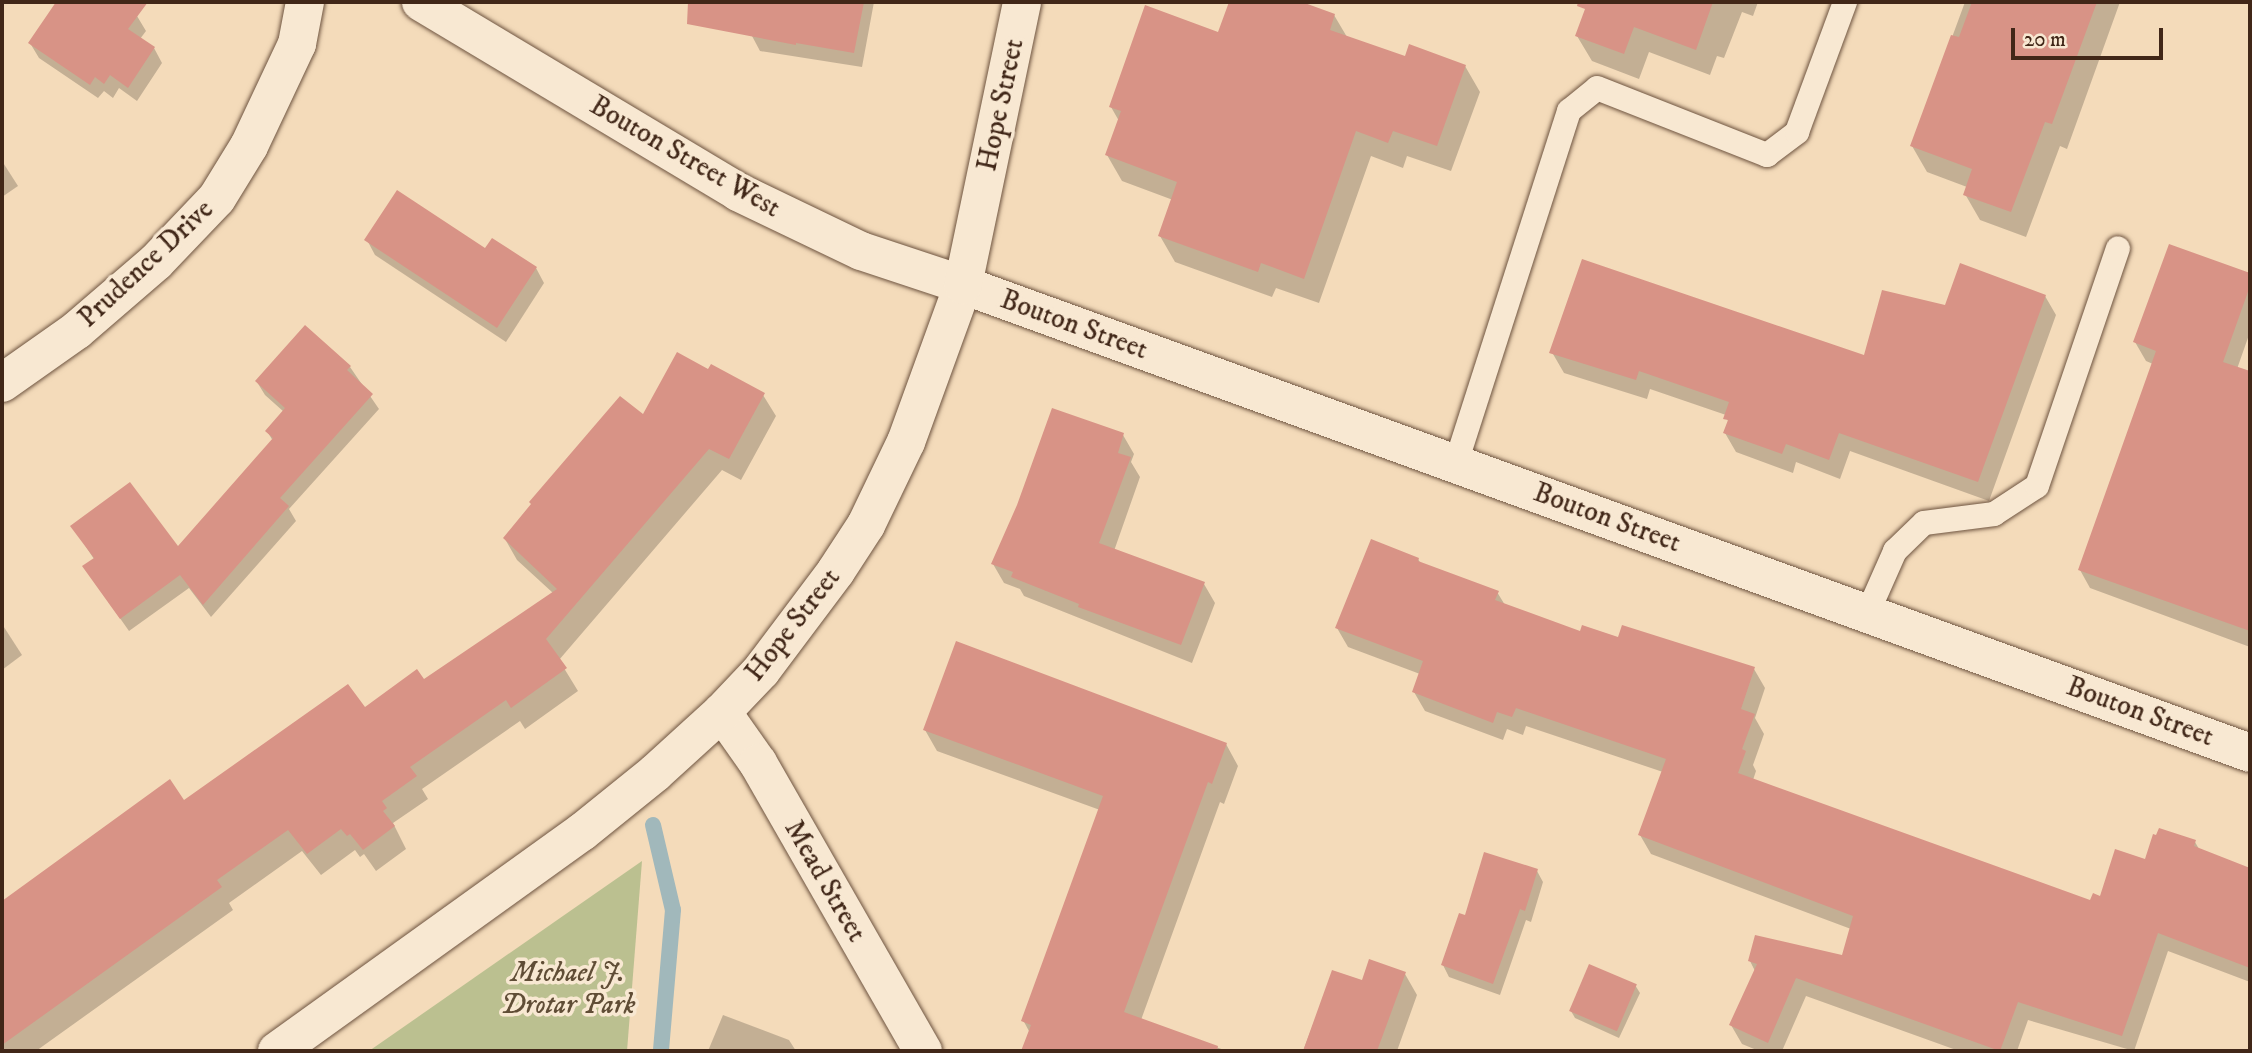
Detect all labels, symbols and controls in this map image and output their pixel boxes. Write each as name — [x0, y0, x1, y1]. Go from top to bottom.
scale bar — [2014, 14, 2166, 58]
text: 20 m — [2024, 27, 2066, 53]
street label: Hope Street — [971, 36, 1031, 174]
street label: Bouton Street West — [584, 89, 786, 225]
street label: Prudence Drive — [72, 193, 220, 335]
street label: Bouton Street — [996, 283, 1152, 367]
street label: Bouton Street — [1529, 476, 1685, 560]
street label: Hope Street — [738, 562, 848, 688]
street label: Bouton Street — [2062, 670, 2218, 754]
street label: Mead Street — [777, 814, 873, 948]
park label: Michael J. Drotar Park — [501, 956, 635, 1022]

